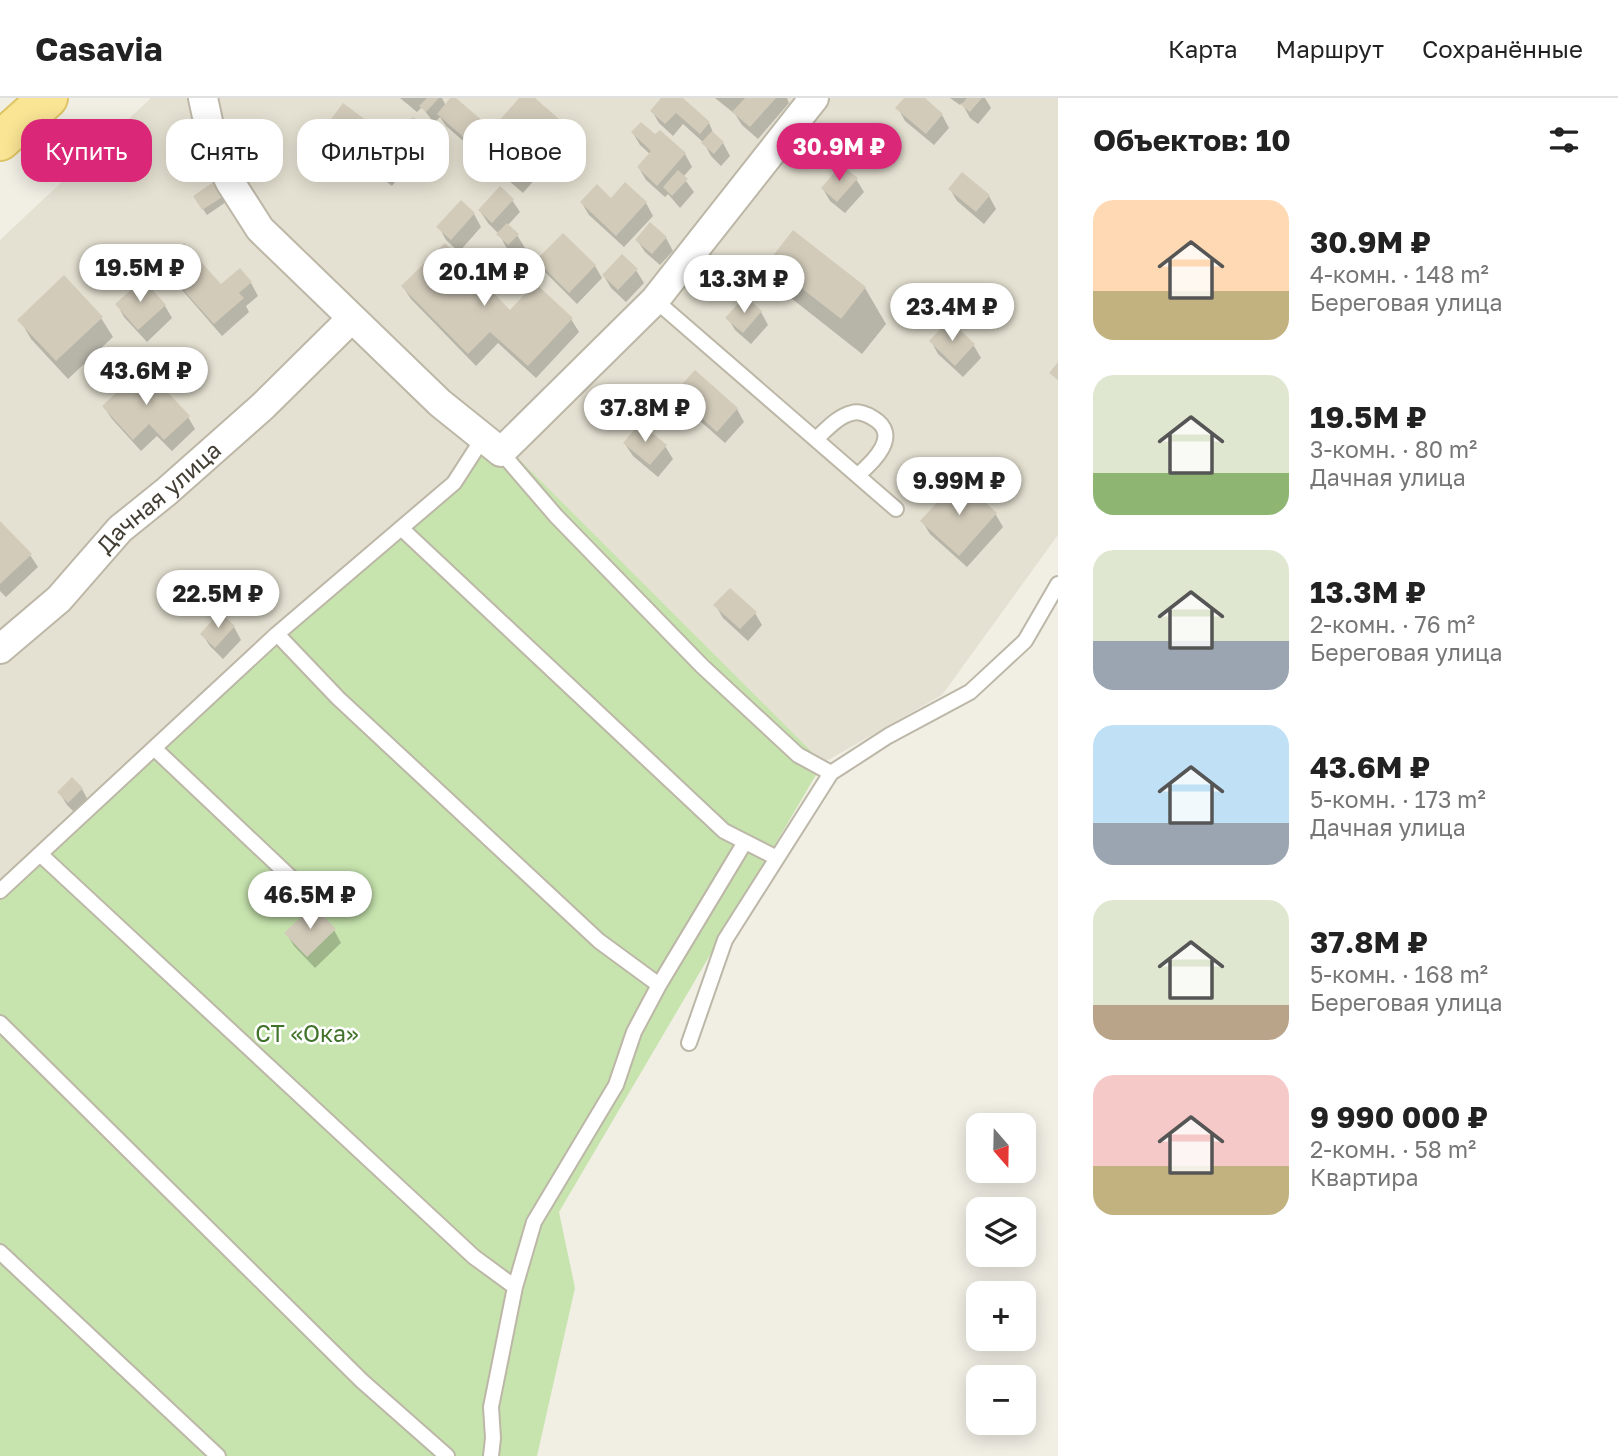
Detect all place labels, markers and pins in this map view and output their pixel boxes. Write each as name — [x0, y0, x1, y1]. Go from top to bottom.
pin: 30.9M ₽ — [774, 123, 904, 183]
pin: 19.5M ₽ — [75, 244, 205, 304]
pin: 20.1M ₽ — [419, 248, 549, 308]
pin: 13.3M ₽ — [679, 256, 809, 315]
pin: 23.4M ₽ — [887, 284, 1017, 343]
pin: 43.6M ₽ — [81, 348, 211, 407]
pin: 37.8M ₽ — [580, 384, 710, 444]
pin: 9.99M ₽ — [894, 458, 1024, 517]
pin: 22.5M ₽ — [153, 570, 283, 630]
pin: 46.5M ₽ — [245, 872, 375, 931]

